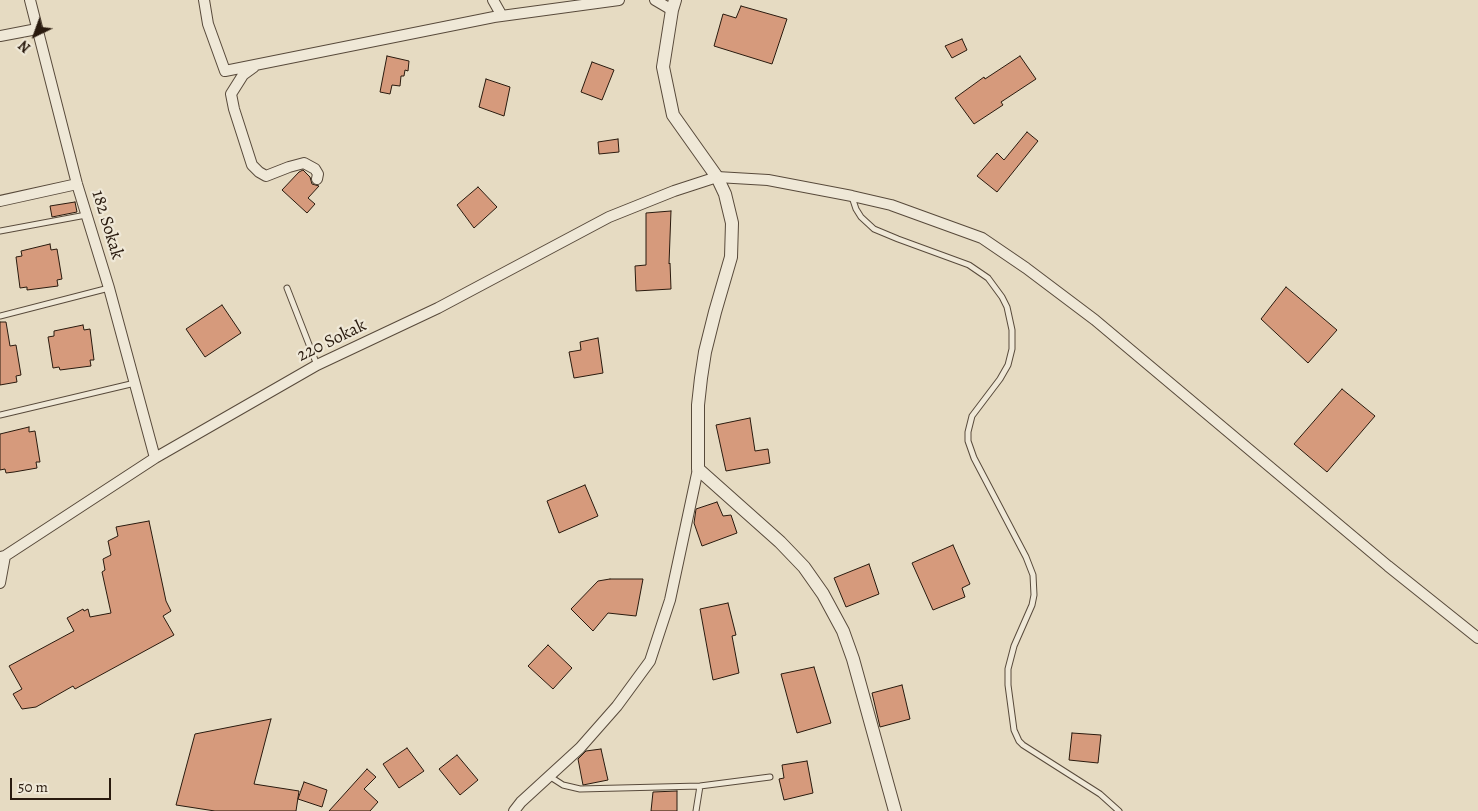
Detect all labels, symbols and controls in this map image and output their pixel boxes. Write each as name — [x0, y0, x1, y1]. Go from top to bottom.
north arrow — [10, 10, 60, 60]
text: N — [14, 36, 35, 57]
street label: 182 Sokak — [86, 188, 128, 262]
street label: 220 Sokak — [294, 315, 370, 367]
scale bar — [12, 768, 114, 800]
text: 50 m — [18, 777, 48, 797]

